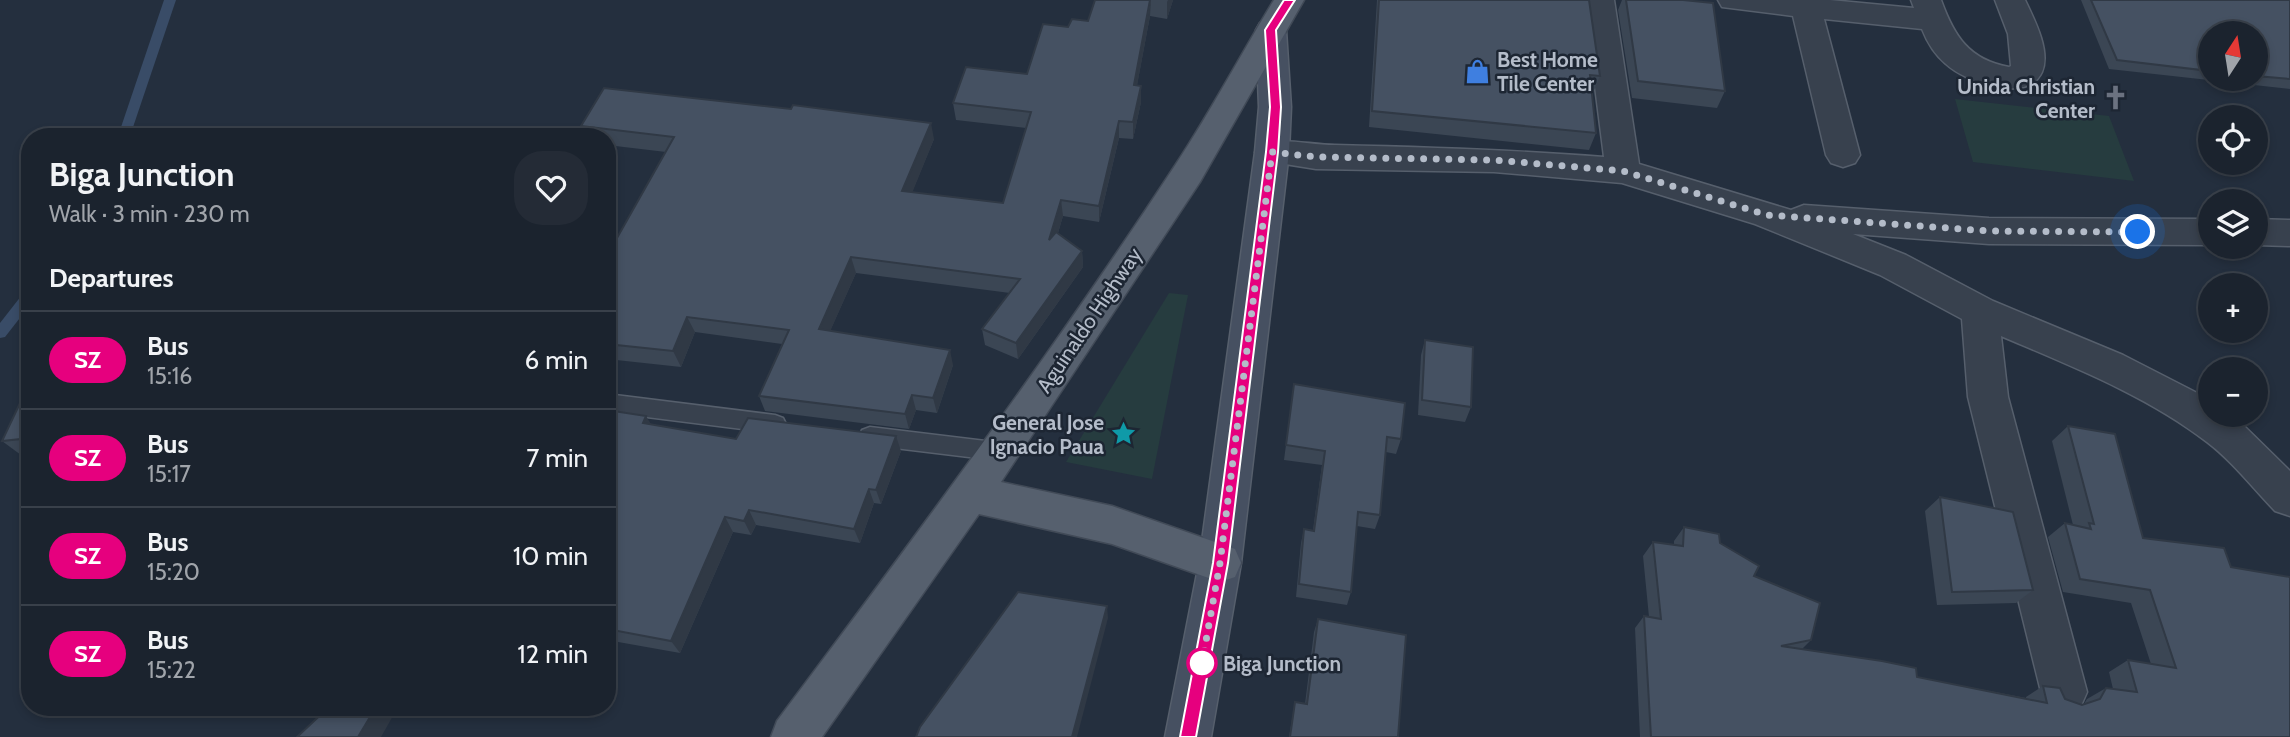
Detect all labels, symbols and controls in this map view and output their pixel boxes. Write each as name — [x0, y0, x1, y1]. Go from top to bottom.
north arrow — [2198, 21, 2268, 91]
map controls — [2198, 21, 2268, 427]
place label: Best Home Tile Center — [1497, 47, 1598, 96]
shop icon: Best Home Tile Center — [1463, 57, 1491, 85]
place label: Unida Christian Center — [1957, 74, 2095, 123]
church icon: Unida Christian Center — [2101, 84, 2129, 112]
button: locate — [2198, 105, 2268, 175]
button: heart — [514, 151, 588, 225]
text: Biga Junction — [49, 154, 234, 194]
button: layers — [2198, 189, 2268, 259]
text: Walk · 3 min · 230 m — [49, 200, 250, 228]
your location — [2120, 214, 2155, 249]
street label: Aguinaldo Highway — [1031, 242, 1147, 397]
text: Departures — [49, 262, 173, 294]
button: + — [2198, 273, 2268, 343]
text: Bus — [147, 330, 188, 362]
text: 6 min — [525, 344, 588, 376]
text: SZ — [74, 345, 101, 374]
button: − — [2198, 357, 2268, 427]
text: 15:16 — [147, 362, 192, 390]
place label: General Jose Ignacio Paua — [990, 410, 1105, 459]
place icon: General Jose Ignacio Paua — [1110, 420, 1138, 448]
text: Bus — [147, 428, 188, 460]
text: 7 min — [526, 442, 588, 474]
text: SZ — [74, 443, 101, 472]
text: 15:17 — [147, 460, 191, 488]
text: Bus — [147, 526, 188, 558]
text: 10 min — [513, 540, 588, 572]
text: SZ — [74, 541, 101, 570]
text: 15:20 — [147, 558, 200, 586]
text: Bus — [147, 624, 188, 656]
text: 12 min — [517, 638, 588, 670]
text: SZ — [74, 639, 101, 668]
marker: Biga Junction — [1187, 648, 1217, 678]
place label: Biga Junction — [1223, 651, 1341, 676]
text: 15:22 — [147, 656, 196, 684]

